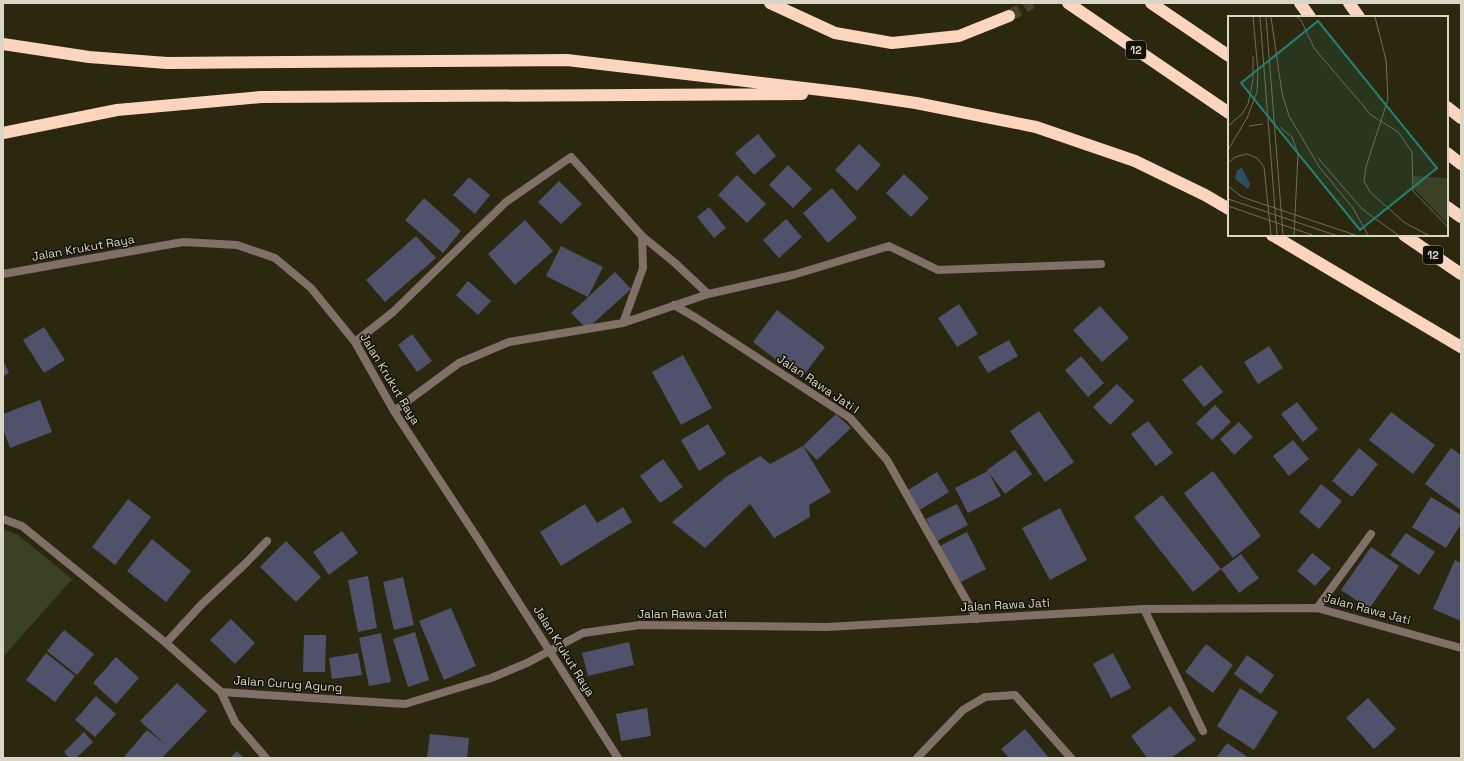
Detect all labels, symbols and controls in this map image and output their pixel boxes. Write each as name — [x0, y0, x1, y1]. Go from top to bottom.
inset map — [1228, 16, 1448, 236]
road number: 12 — [1126, 41, 1146, 59]
street label: Jalan Krukut Raya — [30, 231, 136, 265]
road number: 12 — [1423, 246, 1443, 264]
street label: Jalan Krukut Raya — [356, 330, 424, 428]
street label: Jalan Rawa Jati I — [774, 351, 862, 417]
street label: Jalan Rawa Jati — [1322, 590, 1412, 628]
street label: Jalan Rawa Jati — [960, 595, 1050, 615]
street label: Jalan Krukut Raya — [530, 603, 598, 699]
street label: Jalan Rawa Jati — [637, 606, 727, 622]
street label: Jalan Curug Agung — [233, 672, 343, 696]

